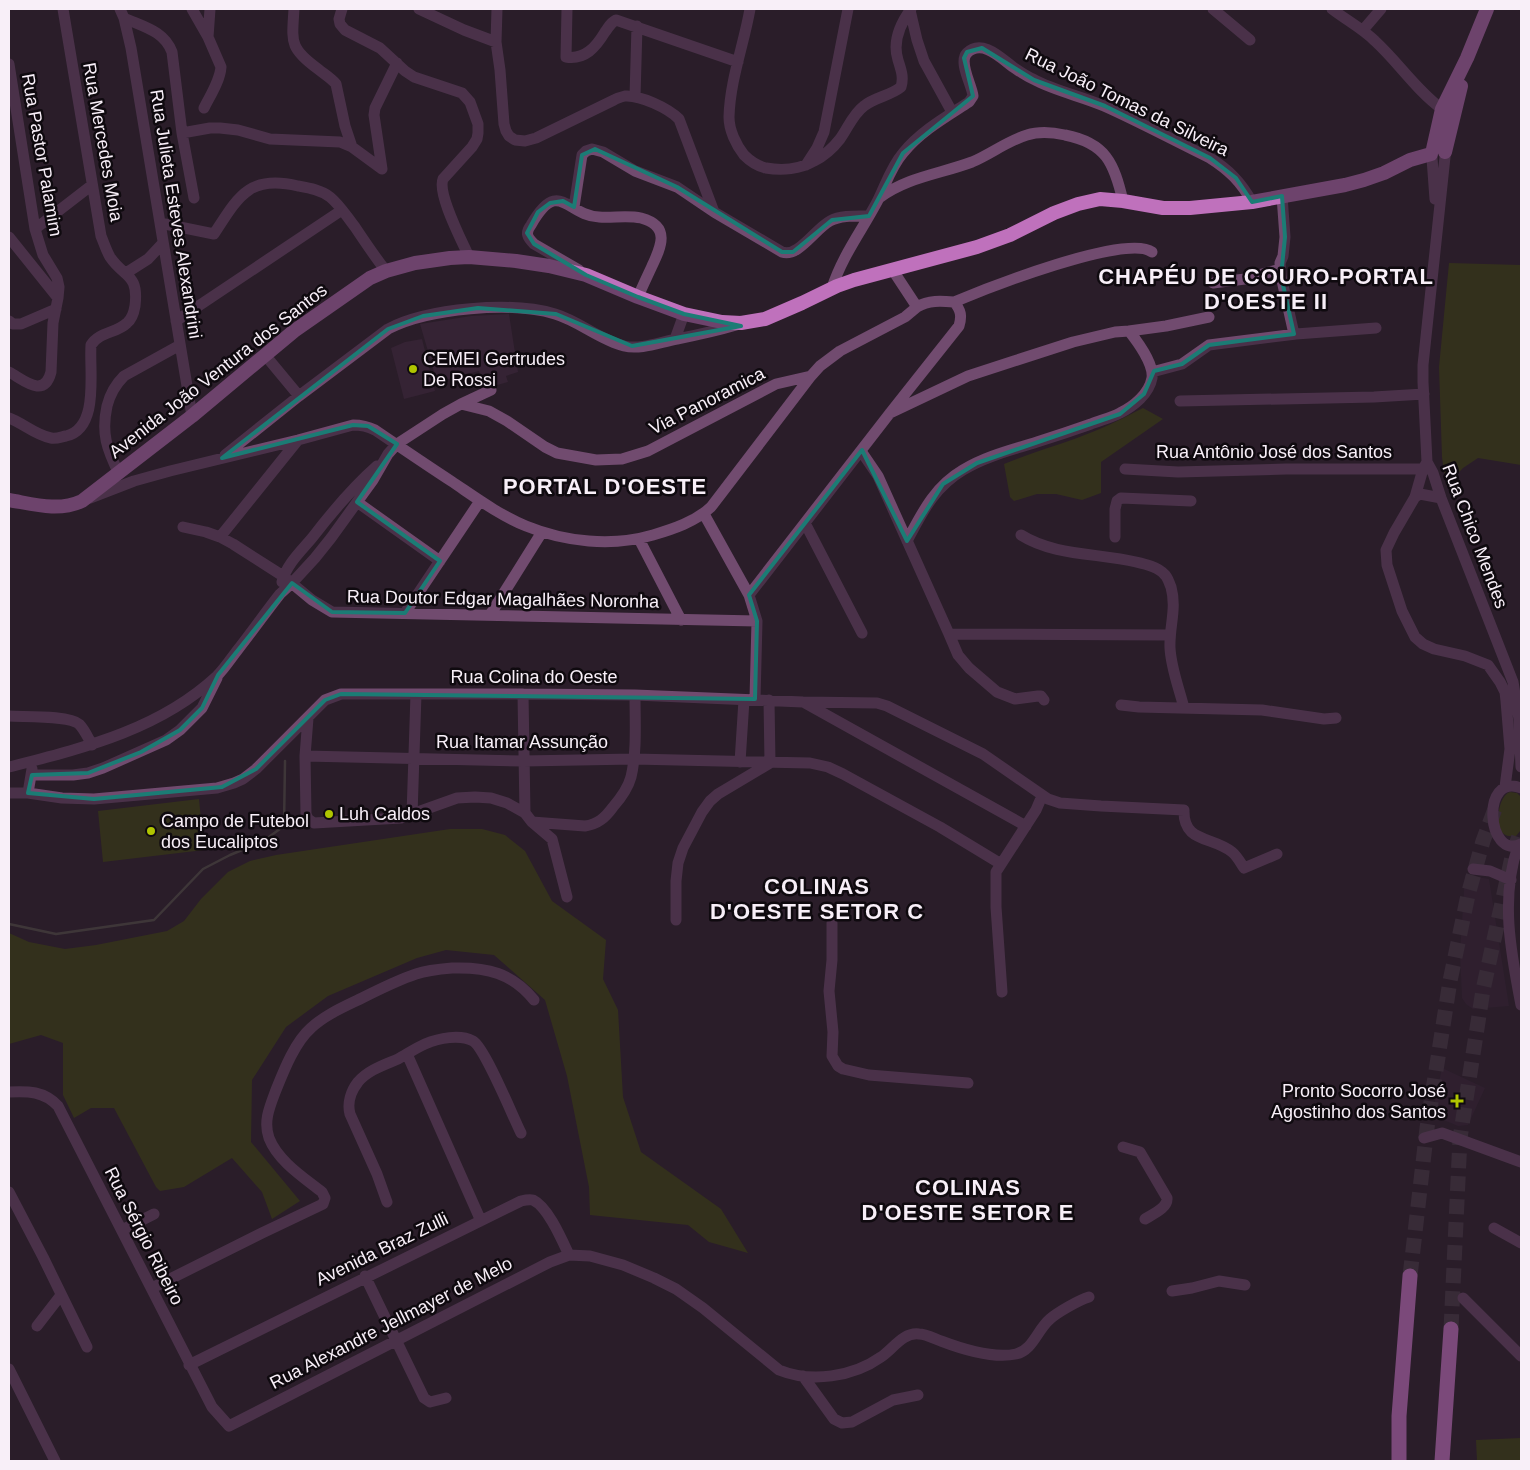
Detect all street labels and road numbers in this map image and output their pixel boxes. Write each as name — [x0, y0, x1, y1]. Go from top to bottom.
street label: Rua João Tomas da Silveira — [1022, 44, 1233, 160]
street label: Rua Mercedes Moia — [79, 61, 127, 224]
street label: Rua Pastor Palamim — [18, 72, 66, 238]
street label: Rua Julieta Esteves Alexandrini — [146, 88, 206, 340]
street label: Avenida João Ventura dos Santos — [105, 280, 331, 462]
street label: Via Panoramica — [646, 363, 769, 439]
street label: Rua Antônio José dos Santos — [1156, 442, 1392, 462]
street label: Rua Chico Mendes — [1438, 461, 1512, 611]
street label: Rua Doutor Edgar Magalhães Noronha — [347, 586, 660, 612]
street label: Rua Colina do Oeste — [450, 667, 618, 687]
street label: Rua Itamar Assunção — [436, 732, 608, 752]
street label: Rua Sérgio Ribeiro — [101, 1164, 187, 1308]
street label: Avenida Braz Zulli — [313, 1208, 451, 1290]
street label: Rua Alexandre Jellmayer de Melo — [267, 1253, 515, 1393]

